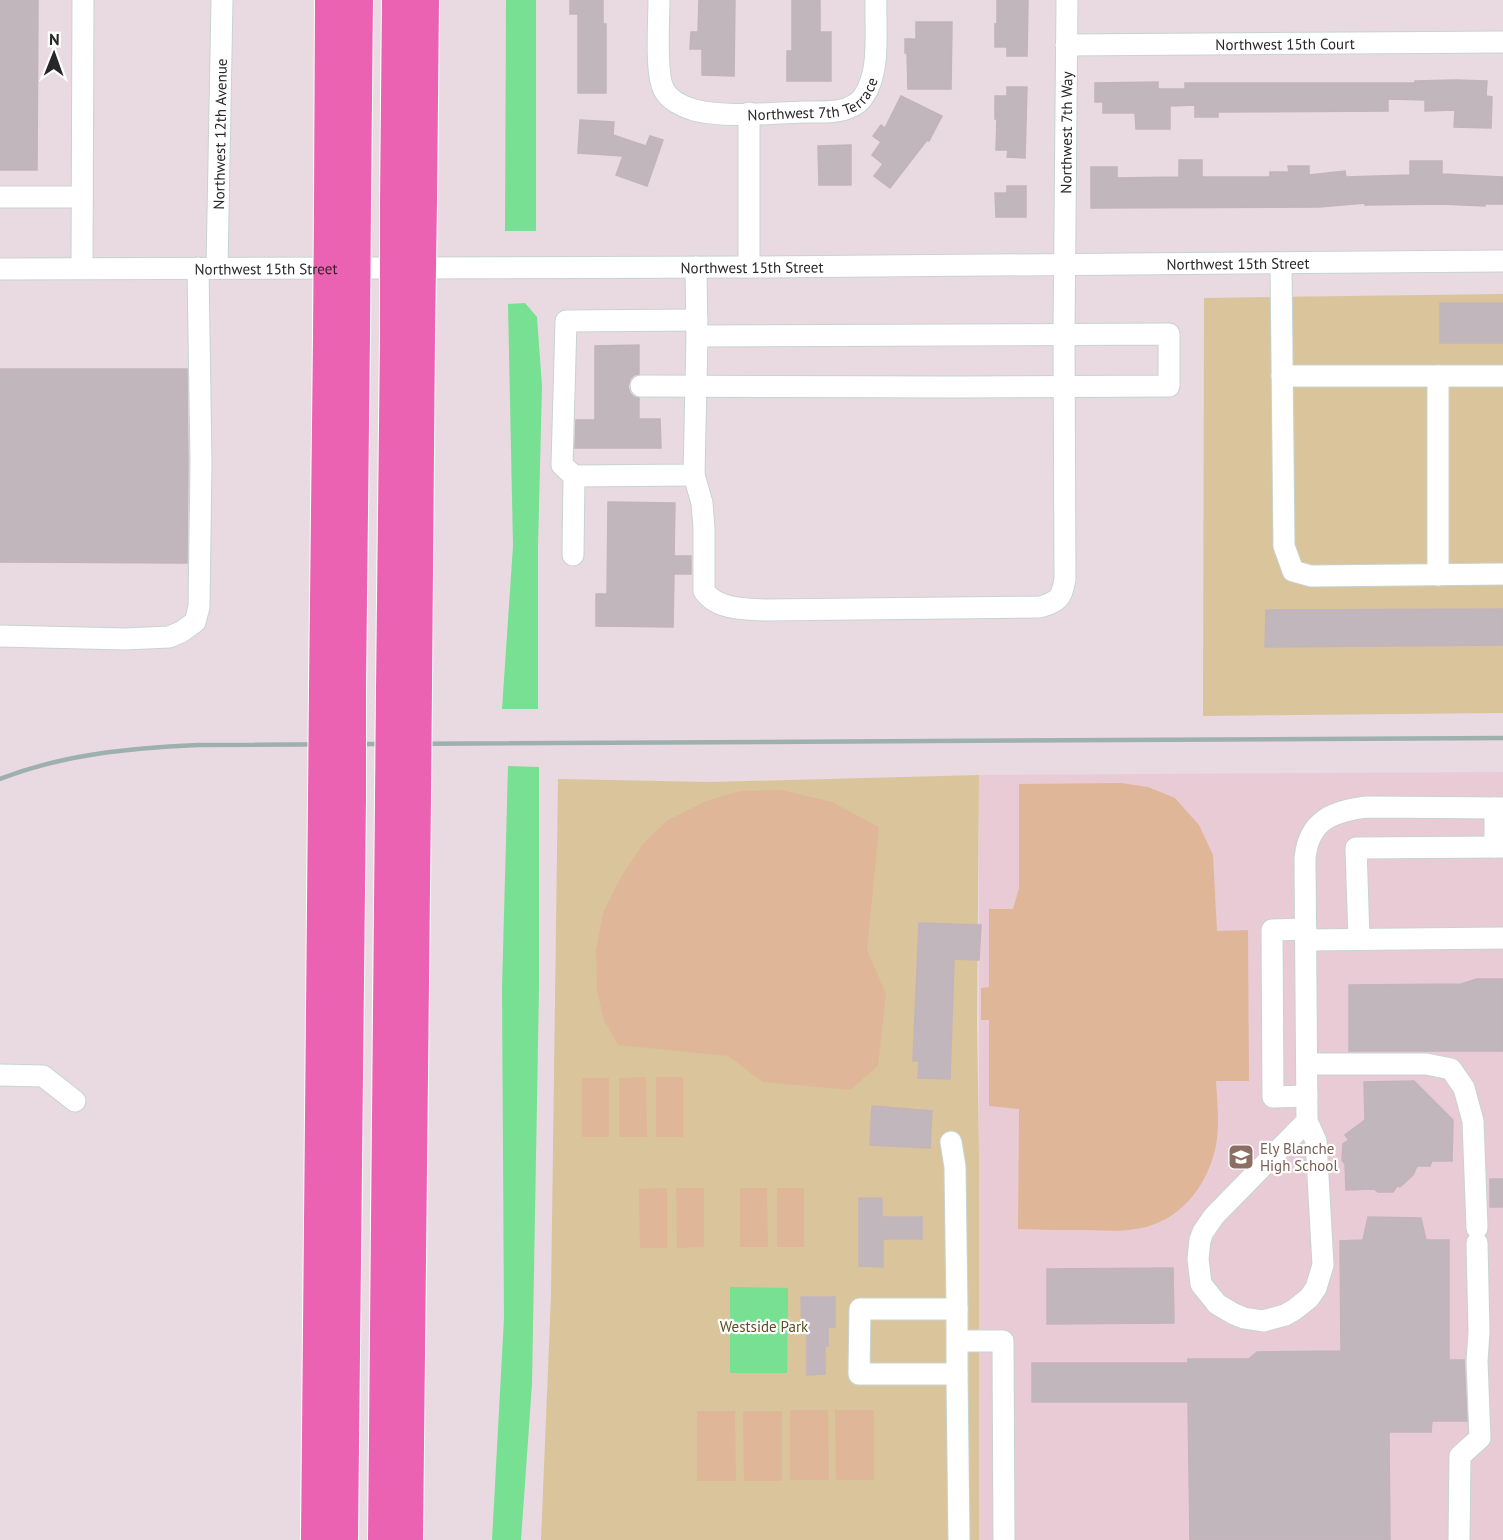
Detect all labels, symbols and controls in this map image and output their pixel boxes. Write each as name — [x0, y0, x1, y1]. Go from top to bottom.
north arrow — [24, 24, 84, 84]
text: N — [49, 29, 60, 49]
street label: Northwest 15th Court — [1215, 34, 1355, 53]
street label: Northwest 12th Avenue — [209, 58, 230, 210]
street label: Northwest 7th Way — [1056, 71, 1076, 194]
street label: Northwest 7th Terrace — [747, 75, 881, 124]
street label: Northwest 15th Street — [1166, 253, 1310, 273]
street label: Northwest 15th Street — [680, 257, 824, 277]
street label: Northwest 15th Street — [194, 259, 338, 278]
place label: Ely Blanche High School — [1260, 1139, 1338, 1175]
school or university icon: Ely Blanche High School — [1226, 1142, 1256, 1172]
park label: Westside Park — [720, 1317, 809, 1336]

